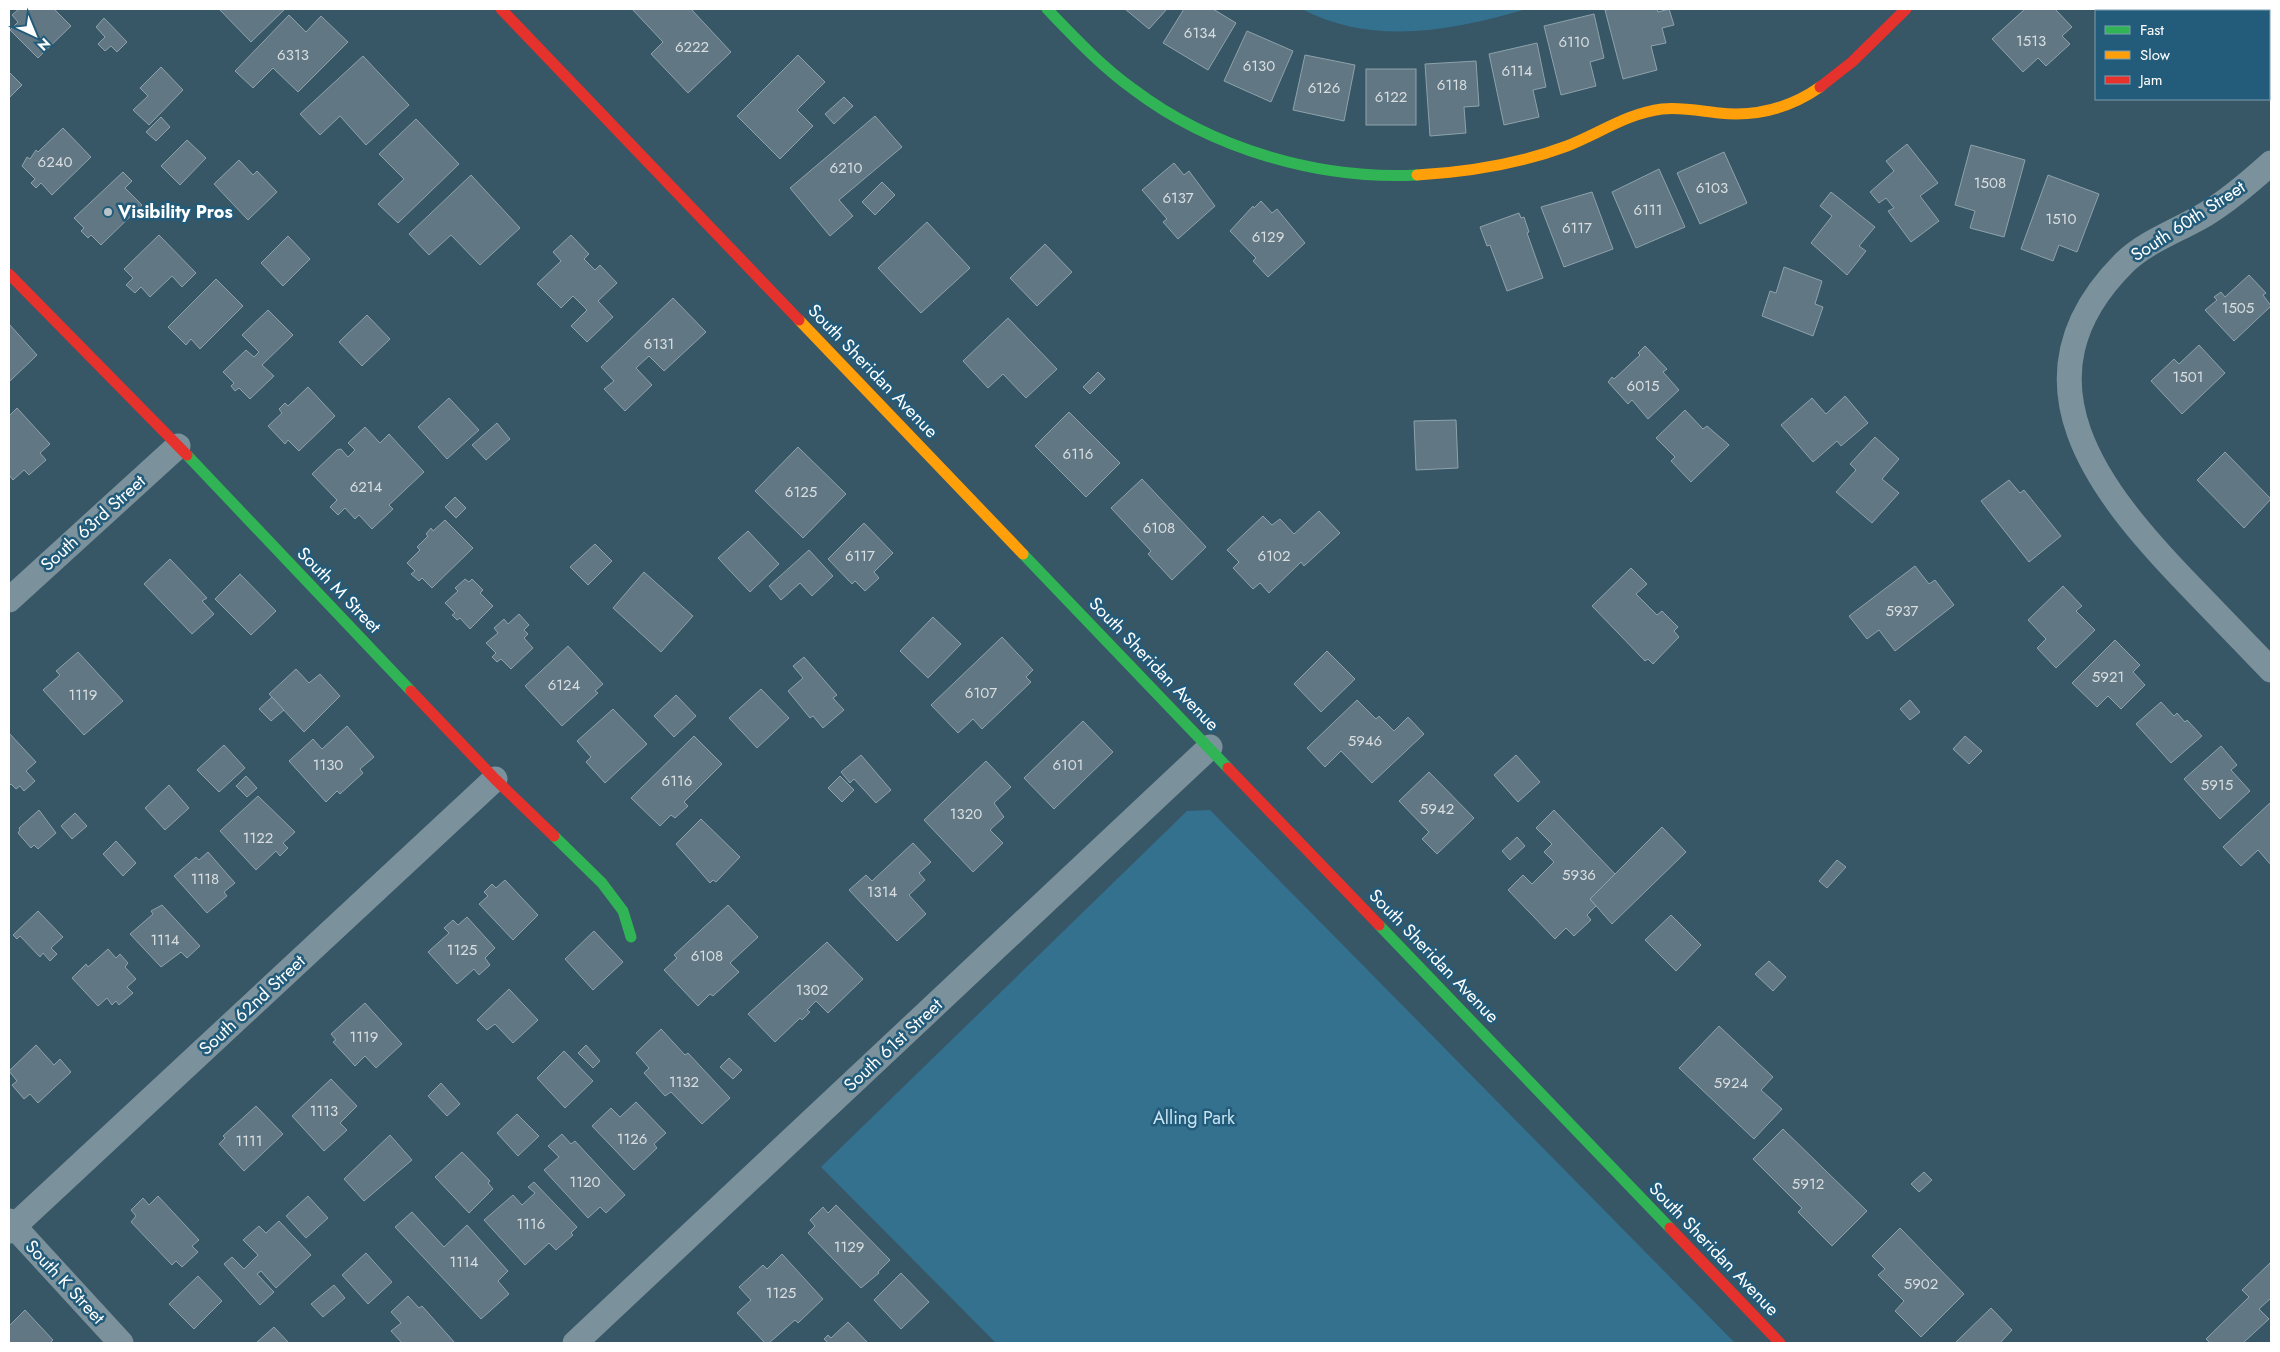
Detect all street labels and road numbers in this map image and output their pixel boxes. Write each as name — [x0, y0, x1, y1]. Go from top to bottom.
street label: South 60th Street — [2126, 174, 2251, 268]
street label: South Sheridan Avenue — [802, 298, 944, 444]
street label: South 63rd Street — [35, 468, 152, 577]
street label: South M Street — [291, 541, 387, 640]
street label: South Sheridan Avenue — [1083, 591, 1225, 737]
street label: South Sheridan Avenue — [1363, 883, 1505, 1029]
street label: South 62nd Street — [193, 948, 311, 1061]
street label: South 61st Street — [838, 992, 949, 1098]
street label: South Sheridan Avenue — [1643, 1176, 1785, 1322]
street label: South K Street — [19, 1234, 111, 1330]

